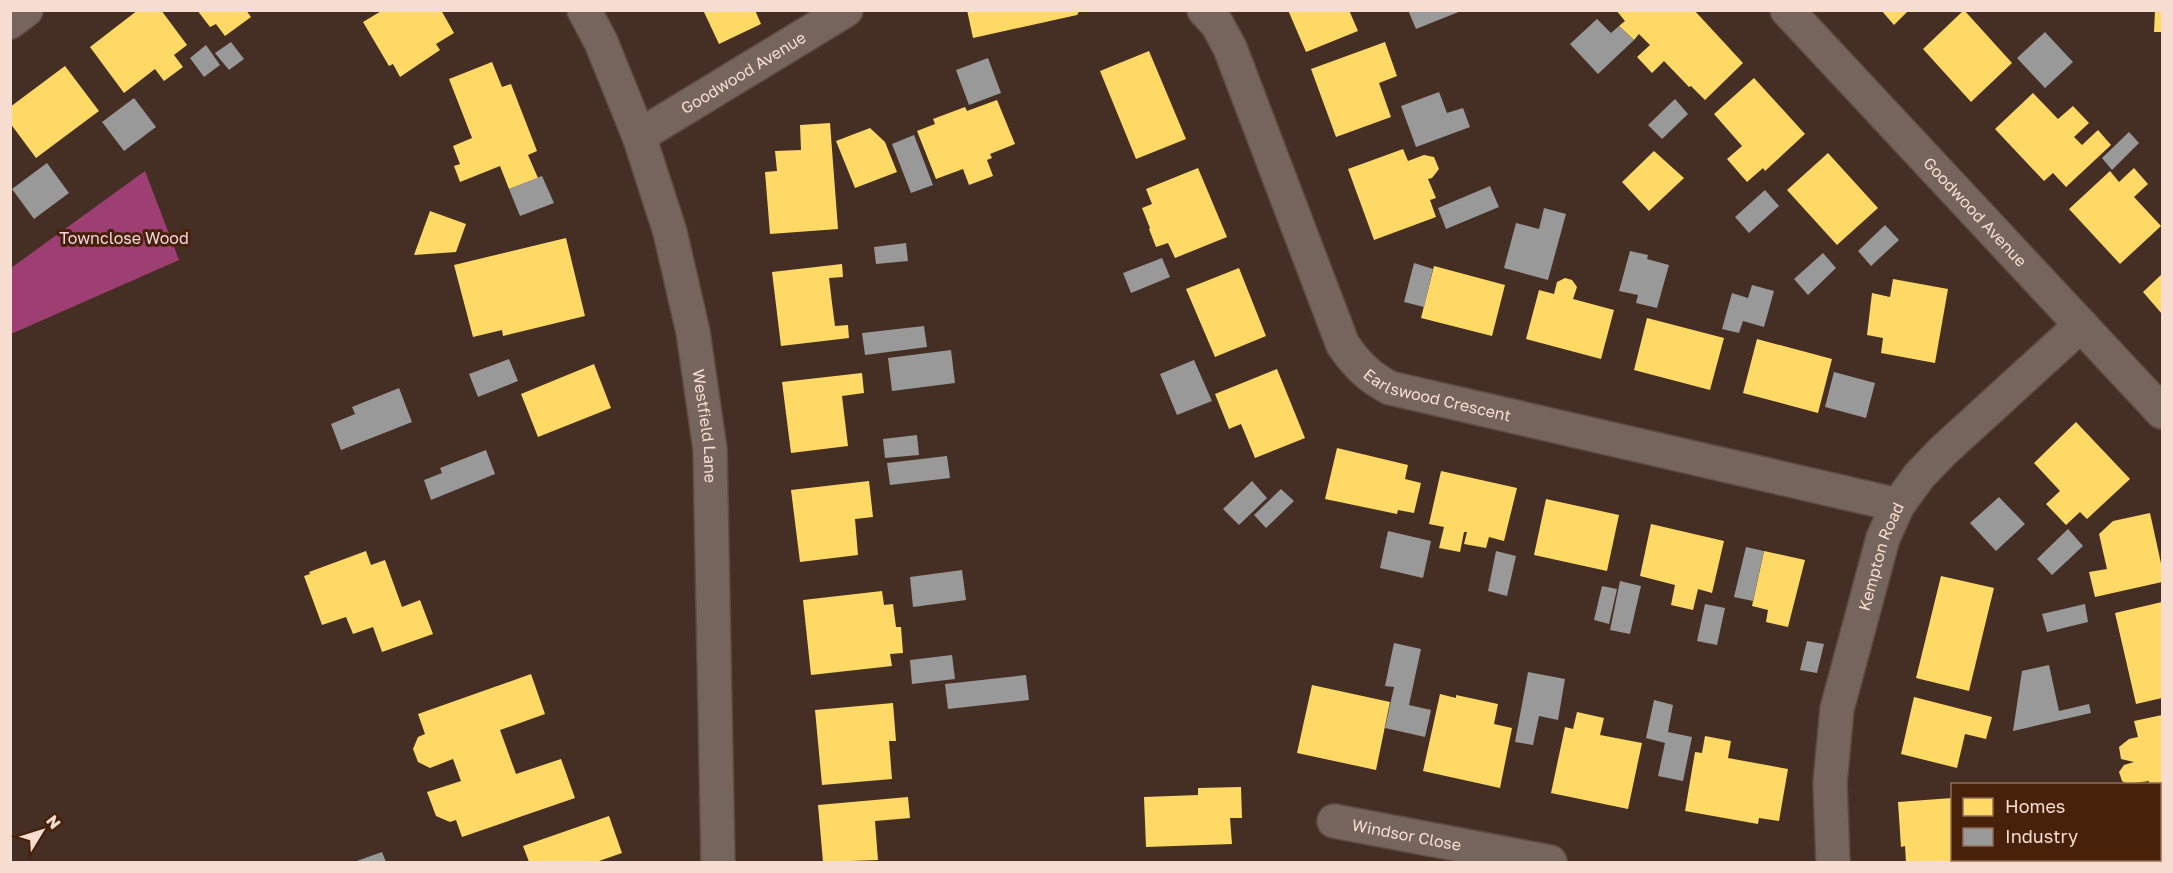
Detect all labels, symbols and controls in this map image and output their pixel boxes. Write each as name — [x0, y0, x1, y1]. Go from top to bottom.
street label: Goodwood Avenue — [677, 27, 809, 118]
street label: Goodwood Avenue — [1919, 153, 2031, 271]
park label: Townclose Wood — [59, 228, 189, 248]
street label: Earlswood Crescent — [1359, 364, 1513, 426]
street label: Westfield Lane — [689, 368, 721, 483]
street label: Kempton Road — [1854, 499, 1908, 613]
legend — [1951, 783, 2161, 861]
text: Homes — [2005, 795, 2065, 817]
north arrow — [12, 801, 72, 861]
text: N — [42, 811, 65, 833]
street label: Windsor Close — [1350, 815, 1463, 855]
text: Industry — [2005, 825, 2078, 847]

